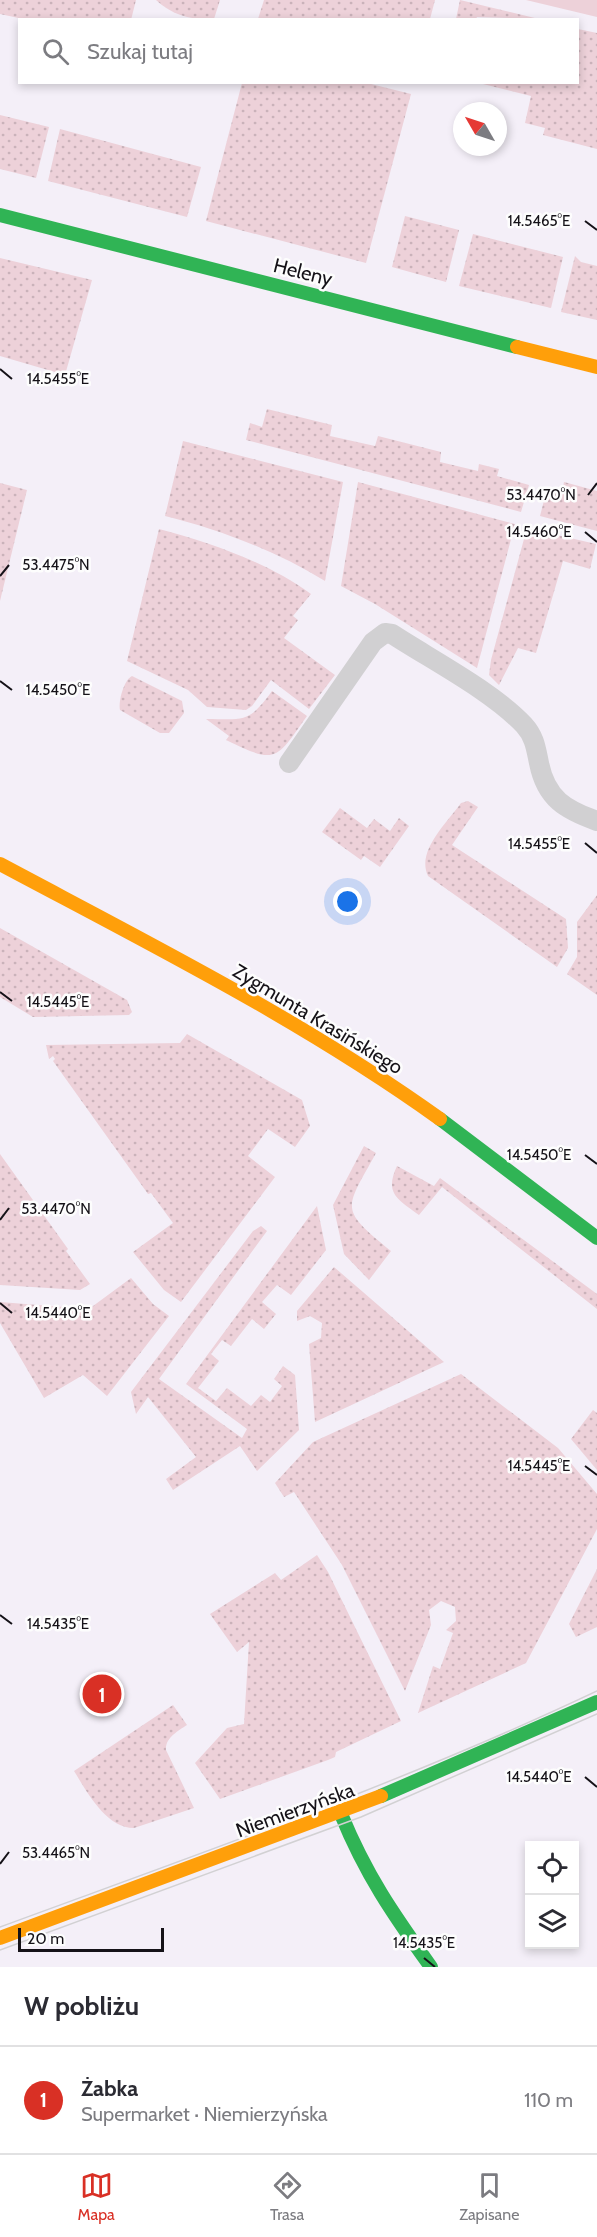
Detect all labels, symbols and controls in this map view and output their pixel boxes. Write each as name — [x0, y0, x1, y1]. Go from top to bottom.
search box — [18, 18, 579, 84]
icon: search — [39, 35, 72, 68]
text: Szukaj tutaj — [87, 38, 193, 65]
north arrow — [453, 102, 507, 156]
text: 14.5465°E — [508, 212, 570, 230]
street label: Heleny — [271, 253, 335, 291]
text: 14.5455°E — [27, 370, 89, 388]
text: 53.4470°N — [506, 486, 576, 504]
text: 14.5460°E — [507, 523, 571, 541]
text: 53.4475°N — [22, 556, 90, 574]
text: 14.5450°E — [26, 681, 90, 699]
text: 14.5455°E — [508, 835, 570, 853]
your location — [333, 887, 362, 916]
street label: Zygmunta Krasińskiego — [229, 959, 407, 1079]
text: 14.5445°E — [27, 993, 89, 1011]
text: 14.5450°E — [507, 1146, 571, 1164]
text: 53.4470°N — [21, 1200, 91, 1218]
text: 14.5440°E — [25, 1304, 91, 1322]
text: 14.5445°E — [508, 1457, 570, 1475]
text: 14.5435°E — [27, 1615, 89, 1633]
pin: 1 — [82, 1672, 122, 1716]
text: 14.5440°E — [506, 1768, 572, 1786]
street label: Niemierzyńska — [233, 1777, 358, 1843]
map controls — [525, 1841, 579, 1949]
button: locate — [525, 1841, 579, 1895]
text: 53.4465°N — [22, 1844, 90, 1862]
button: layers — [525, 1895, 579, 1949]
scale bar — [18, 1925, 164, 1952]
text: 20 m — [27, 1929, 64, 1948]
text: 14.5435°E — [393, 1934, 455, 1952]
text: W pobliżu — [24, 1990, 139, 2022]
text: Żabka — [81, 2075, 138, 2102]
text: 1 — [40, 2088, 47, 2112]
text: 110 m — [524, 2088, 573, 2112]
text: Supermarket · Niemierzyńska — [81, 2102, 328, 2126]
tab: Mapa — [78, 2169, 115, 2224]
tab: Trasa — [270, 2169, 304, 2224]
tab: Zapisane — [459, 2169, 519, 2224]

